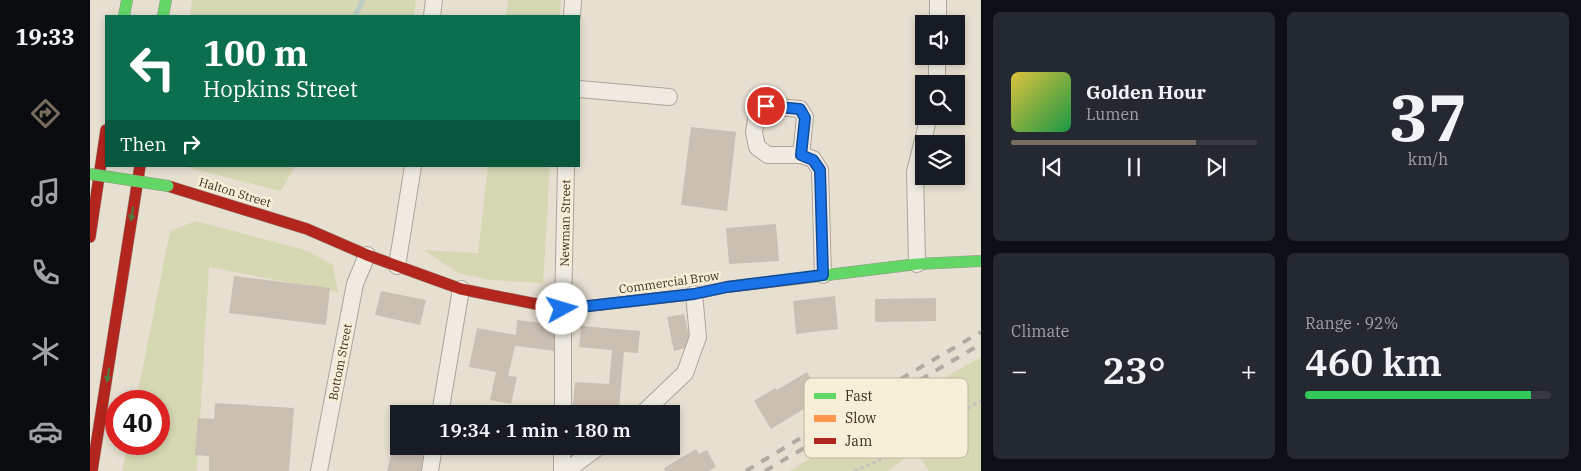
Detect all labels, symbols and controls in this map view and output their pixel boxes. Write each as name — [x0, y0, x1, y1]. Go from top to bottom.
map controls — [915, 15, 965, 185]
button: sound — [915, 15, 965, 65]
text: 19:33 — [15, 22, 75, 51]
text: 100 m — [203, 30, 308, 76]
icon: left — [120, 35, 185, 100]
text: Hopkins Street — [203, 74, 358, 103]
text: 37 — [1389, 74, 1467, 159]
button: search — [915, 75, 965, 125]
text: Golden Hour — [1086, 80, 1206, 104]
pin — [745, 85, 787, 127]
icon: arrive — [752, 92, 780, 120]
icon: directions — [28, 96, 63, 131]
text: Lumen — [1086, 104, 1139, 124]
icon: right — [177, 130, 205, 158]
text: Then — [120, 132, 167, 156]
button: layers — [915, 135, 965, 185]
text: km/h — [1408, 149, 1448, 169]
icon: previous — [1038, 153, 1066, 181]
icon: pause — [1120, 153, 1148, 181]
icon: next — [1202, 153, 1230, 181]
street label: Halton Street — [197, 174, 273, 210]
icon: music — [28, 175, 63, 210]
street label: Newman Street — [557, 179, 573, 267]
one-way arrow — [128, 207, 136, 223]
icon: phone — [28, 255, 63, 290]
street label: Commercial Brow — [618, 267, 721, 296]
position arrow — [535, 282, 587, 334]
text: Range · 92% — [1305, 313, 1398, 333]
text: Climate — [1011, 321, 1069, 341]
street label: Bottom Street — [325, 322, 355, 402]
icon: climate — [28, 334, 63, 369]
text: 460 km — [1305, 337, 1442, 386]
text: 23° — [1102, 345, 1166, 394]
text: − — [1011, 352, 1028, 389]
text: + — [1240, 352, 1257, 389]
one-way arrow — [103, 367, 111, 383]
legend — [804, 378, 968, 458]
text: Fast — [845, 387, 873, 405]
speed limit sign: 40 — [105, 390, 170, 455]
text: Slow — [845, 409, 876, 427]
icon: car — [28, 414, 63, 449]
text: 19:34 · 1 min · 180 m — [439, 418, 631, 442]
text: Jam — [845, 432, 872, 450]

